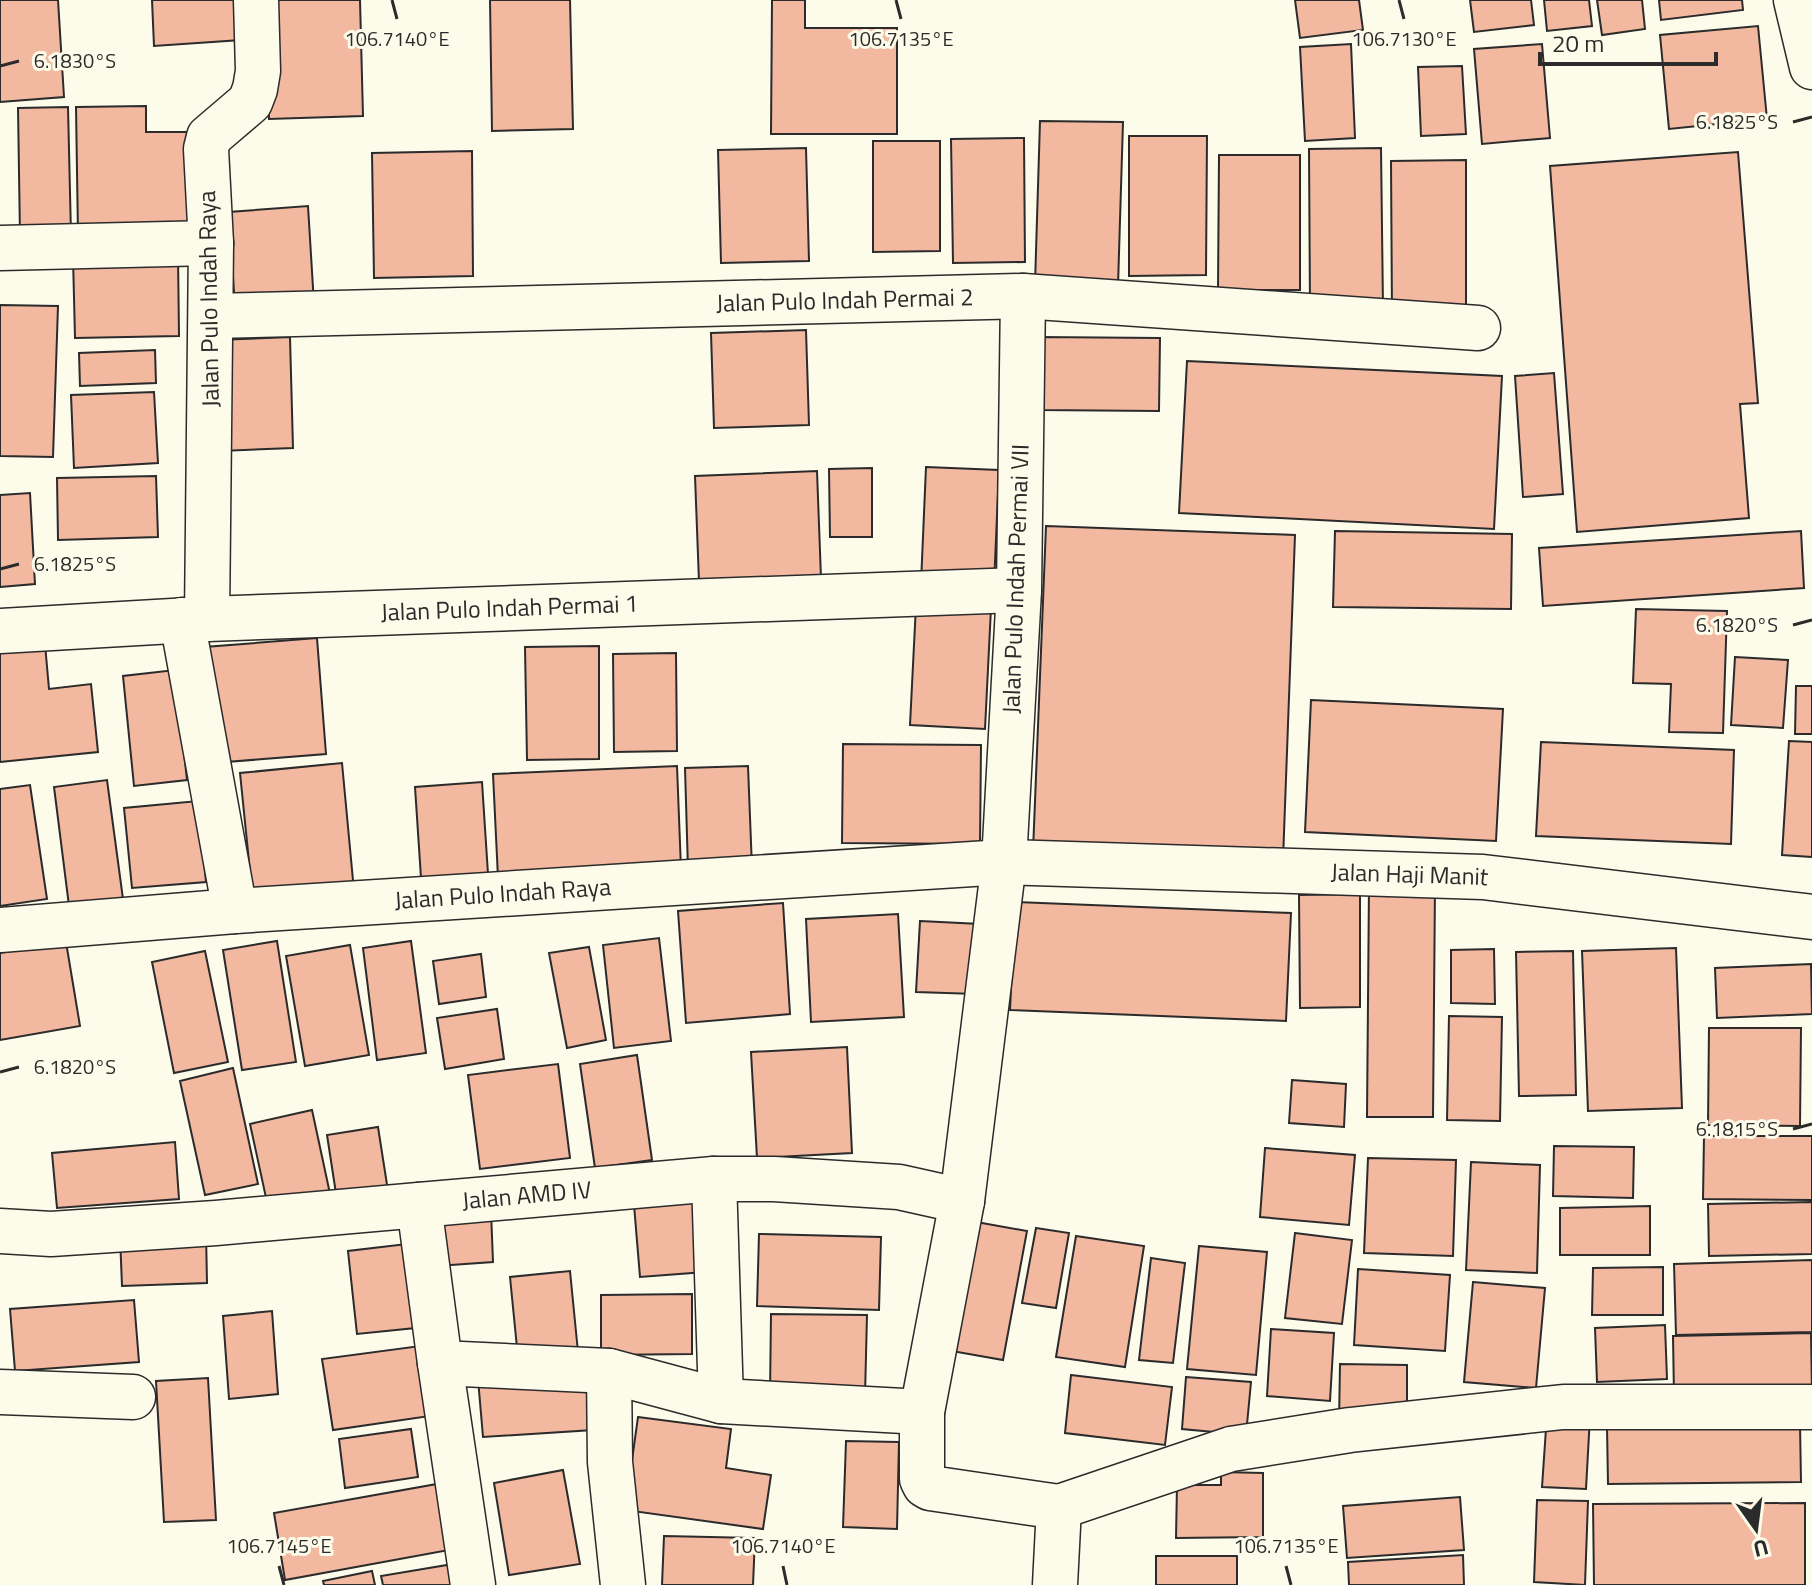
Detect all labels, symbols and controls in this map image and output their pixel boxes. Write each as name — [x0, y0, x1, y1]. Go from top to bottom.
scale bar — [1540, 16, 1716, 66]
text: 106.7140°E — [345, 23, 449, 54]
text: 106.7135°E — [849, 23, 953, 54]
text: 106.7130°E — [1352, 23, 1456, 54]
text: 20 m — [1552, 25, 1604, 61]
text: 6.1830°S — [34, 45, 116, 76]
text: 6.1825°S — [1696, 106, 1778, 137]
street label: Jalan Pulo Indah Raya — [188, 190, 228, 408]
street label: Jalan Pulo Indah Permai 2 — [716, 278, 974, 321]
street label: Jalan Pulo Indah Permai VII — [992, 444, 1038, 714]
text: 6.1825°S — [34, 548, 116, 579]
street label: Jalan Pulo Indah Permai 1 — [380, 585, 639, 630]
text: 6.1820°S — [1696, 609, 1778, 640]
street label: Jalan Haji Manit — [1330, 853, 1491, 895]
street label: Jalan Pulo Indah Raya — [393, 868, 612, 918]
text: 6.1820°S — [34, 1051, 116, 1082]
text: 6.1815°S — [1696, 1113, 1778, 1144]
street label: Jalan AMD IV — [460, 1171, 593, 1218]
north arrow — [1716, 1489, 1796, 1569]
text: 106.7145°E — [227, 1530, 331, 1561]
text: 106.7140°E — [731, 1530, 835, 1561]
text: 106.7135°E — [1234, 1530, 1338, 1561]
text: U — [1750, 1530, 1772, 1567]

